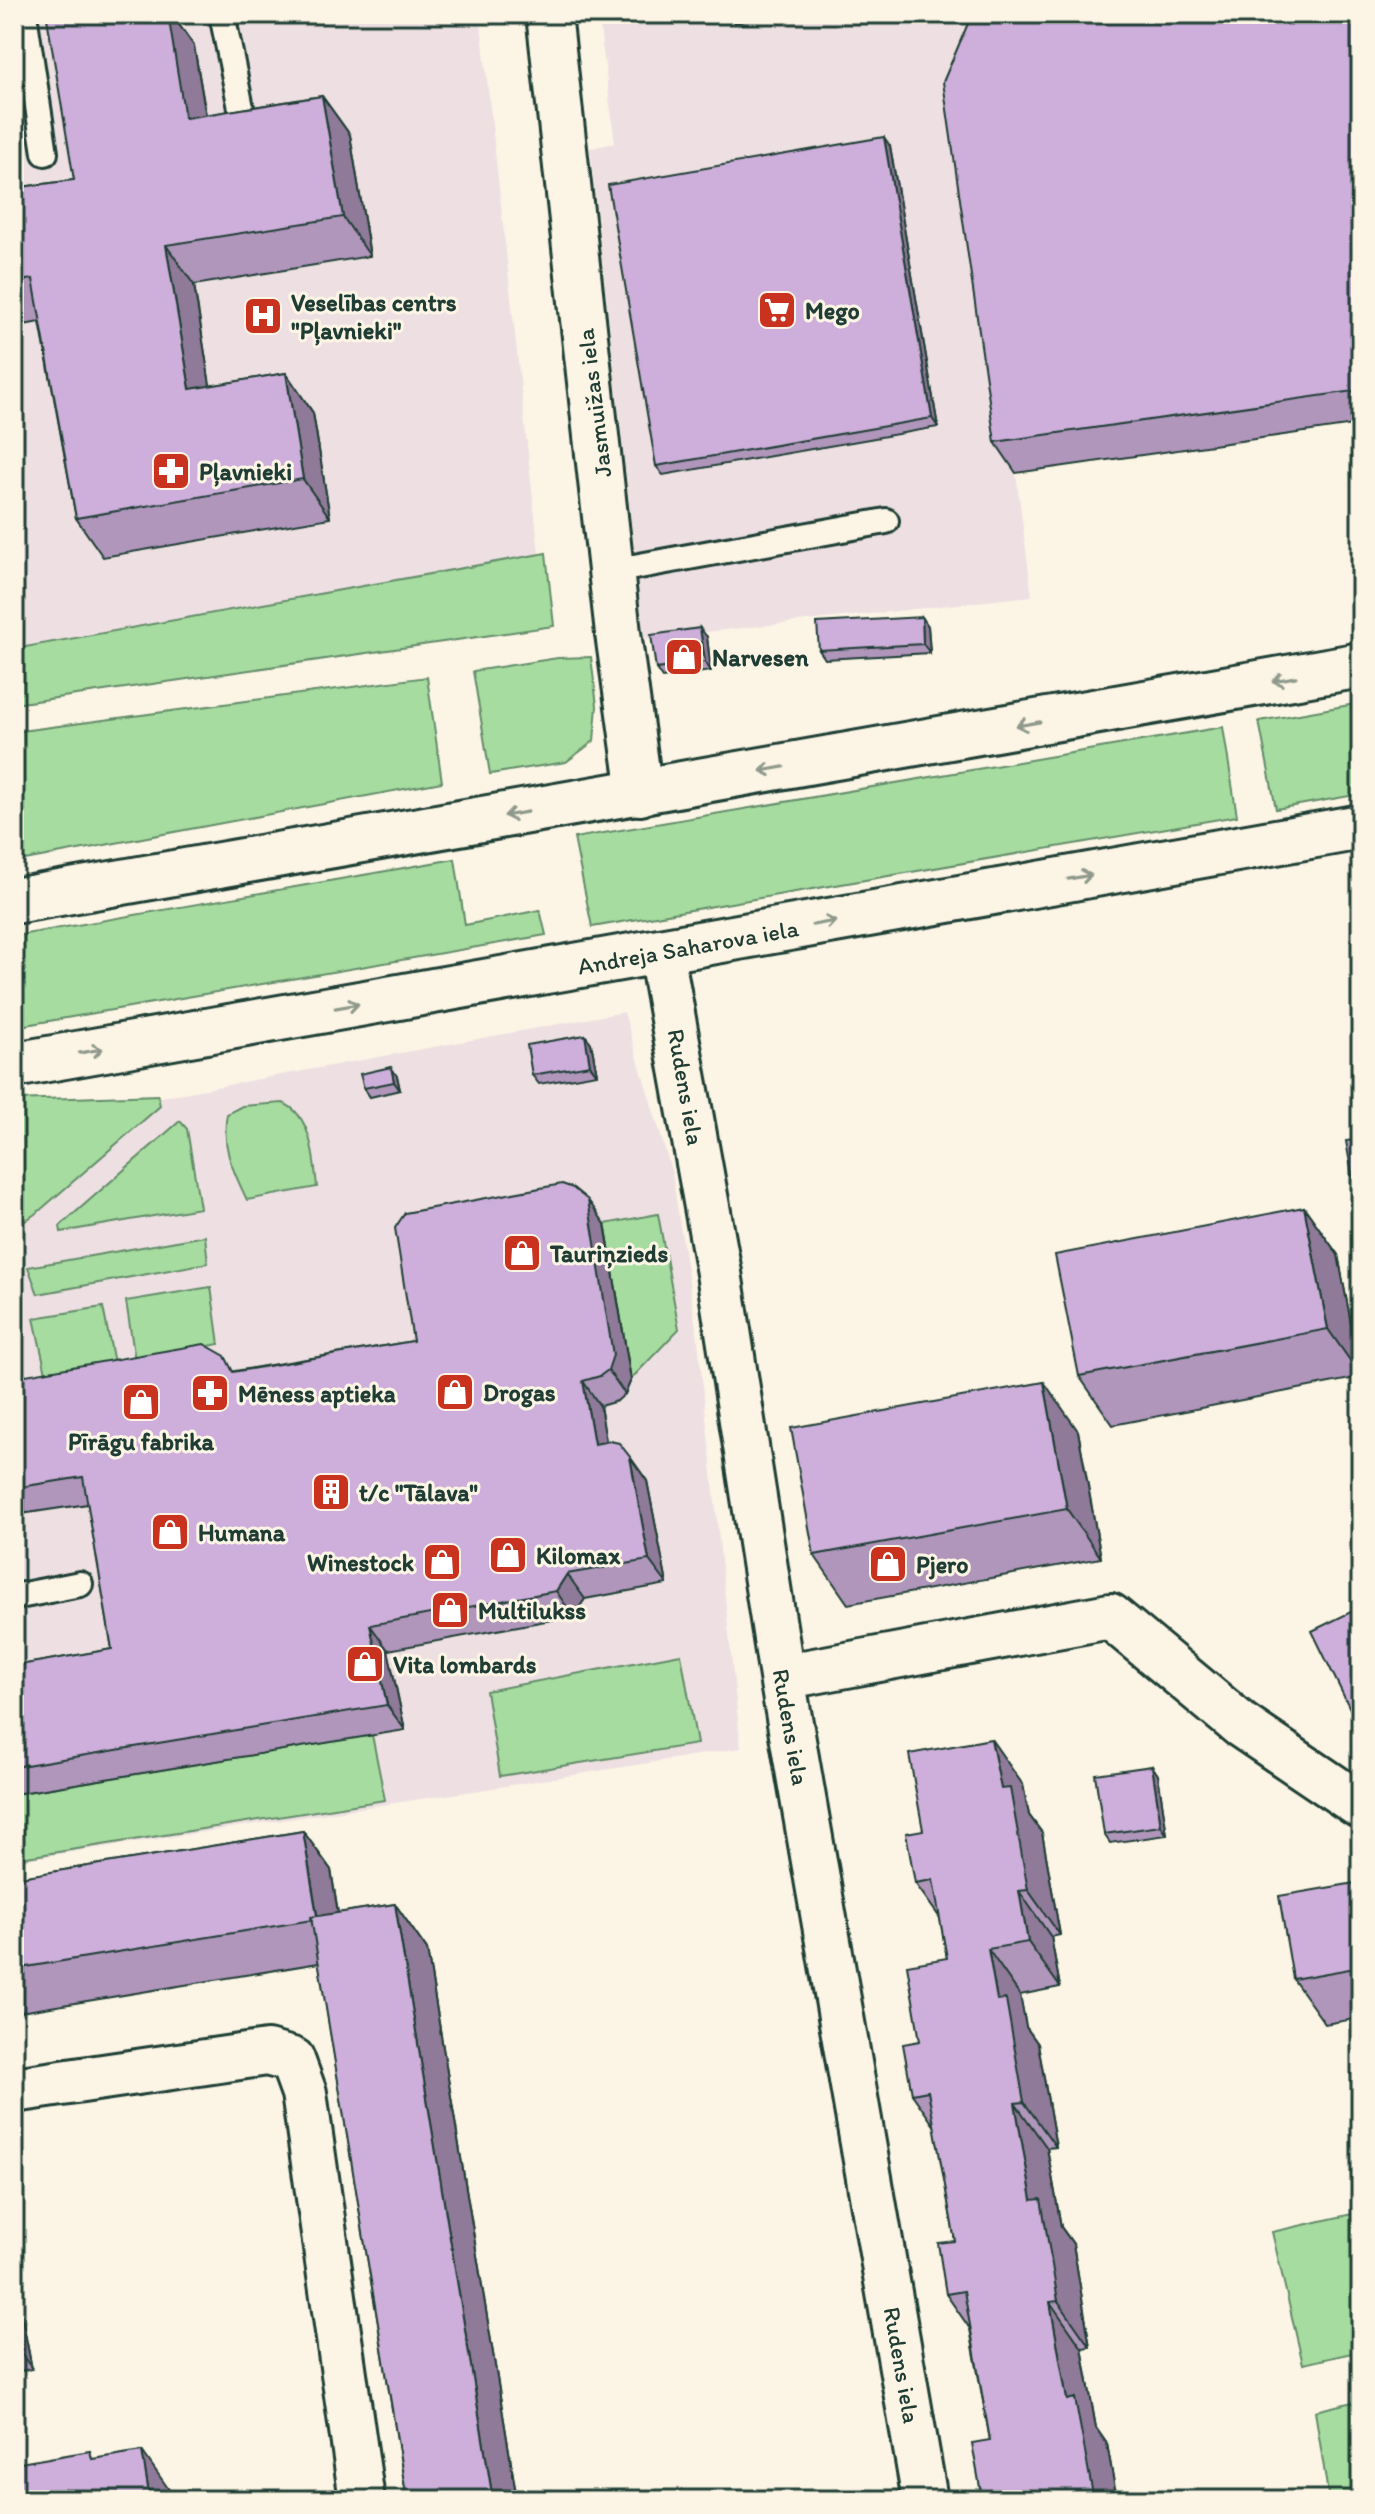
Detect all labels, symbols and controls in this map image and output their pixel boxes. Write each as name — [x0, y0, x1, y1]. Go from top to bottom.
place label: Veselības centrs "Pļavnieki" — [291, 288, 457, 346]
supermarket icon: Mego — [756, 289, 798, 331]
hospital icon: Veselības centrs "Pļavnieki" — [242, 295, 284, 337]
place label: Mego — [805, 296, 860, 326]
street label: Jasmuižas iela — [570, 326, 618, 479]
pharmacy icon: Pļavnieki — [150, 450, 192, 492]
place label: Pļavnieki — [199, 457, 292, 487]
shop icon: Narvesen — [663, 636, 705, 678]
place label: Narvesen — [712, 643, 809, 672]
one-way arrow — [1272, 672, 1297, 687]
one-way arrow — [1016, 717, 1041, 732]
one-way arrow — [760, 763, 785, 778]
one-way arrow — [504, 807, 529, 822]
one-way arrow — [1066, 869, 1092, 884]
street label: Andreja Saharova iela — [575, 913, 801, 981]
one-way arrow — [811, 915, 836, 930]
one-way arrow — [334, 998, 359, 1013]
street label: Rudens iela — [662, 1027, 711, 1148]
one-way arrow — [78, 1043, 103, 1058]
shop icon: Tauriņzieds — [501, 1232, 543, 1274]
place label: Tauriņzieds — [549, 1239, 668, 1269]
shop icon: Drogas — [434, 1371, 476, 1413]
pharmacy icon: Mēness aptieka — [189, 1372, 231, 1414]
place label: Drogas — [483, 1378, 556, 1408]
place label: Mēness aptieka — [238, 1379, 396, 1409]
shop icon: Pīrāgu fabrika — [120, 1381, 162, 1423]
place label: Pīrāgu fabrika — [68, 1427, 215, 1457]
building icon: t/c "Tālava" — [310, 1471, 352, 1513]
place label: t/c "Tālava" — [359, 1478, 478, 1507]
shop icon: Humana — [149, 1511, 191, 1553]
place label: Humana — [198, 1518, 286, 1547]
shop icon: Kilomax — [487, 1534, 529, 1576]
shop icon: Winestock — [421, 1541, 463, 1583]
place label: Kilomax — [536, 1541, 621, 1570]
shop icon: Pjero — [867, 1543, 909, 1585]
place label: Winestock — [307, 1548, 415, 1577]
place label: Pjero — [916, 1550, 968, 1580]
shop icon: Multilukss — [429, 1589, 471, 1631]
place label: Multilukss — [478, 1596, 586, 1625]
shop icon: Vita lombards — [344, 1643, 386, 1685]
place label: Vita lombards — [393, 1650, 537, 1679]
street label: Rudens iela — [767, 1667, 816, 1788]
street label: Rudens iela — [878, 2305, 927, 2426]

